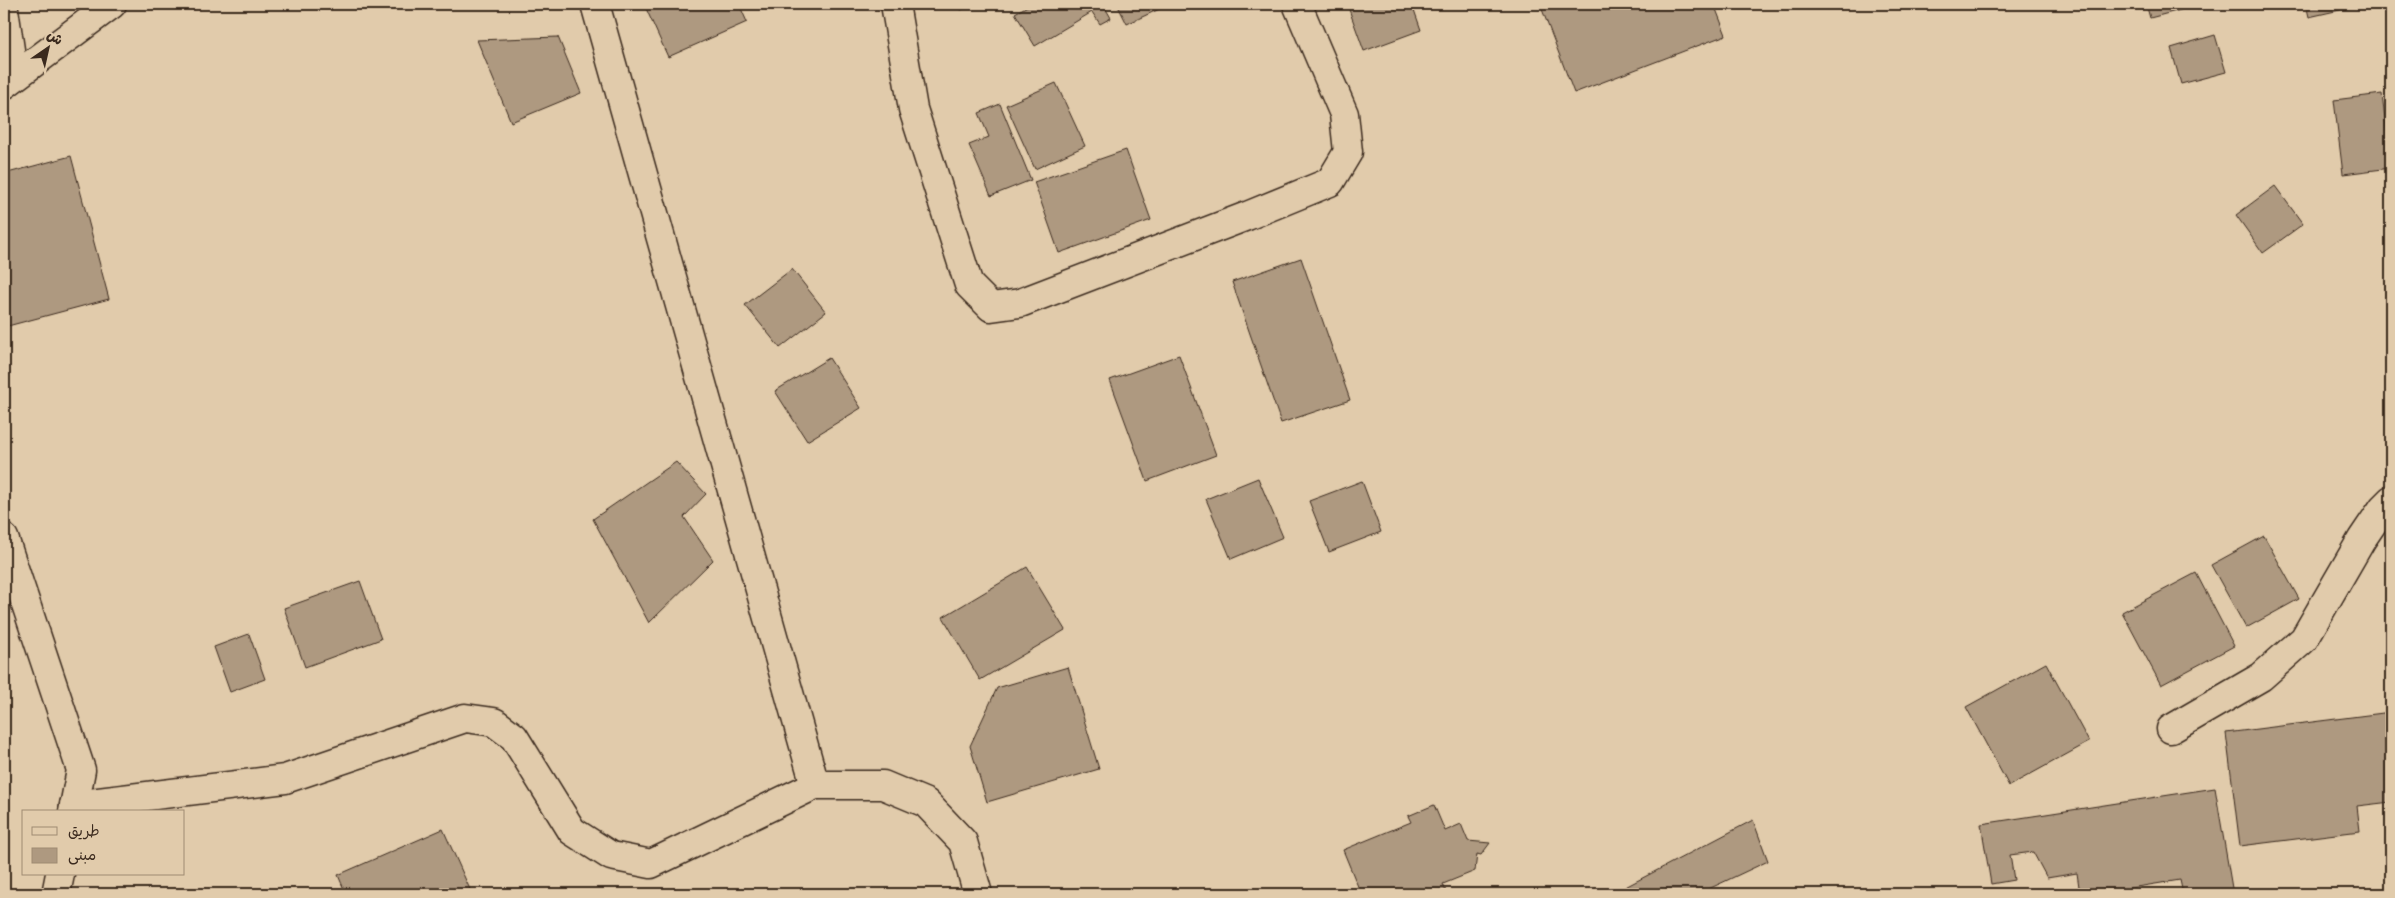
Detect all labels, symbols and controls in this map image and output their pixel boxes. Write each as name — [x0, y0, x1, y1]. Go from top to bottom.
north arrow — [22, 22, 72, 72]
text: ش — [42, 23, 68, 52]
legend — [22, 810, 185, 876]
text: طريق — [68, 818, 100, 844]
text: مبنى — [68, 842, 96, 868]

